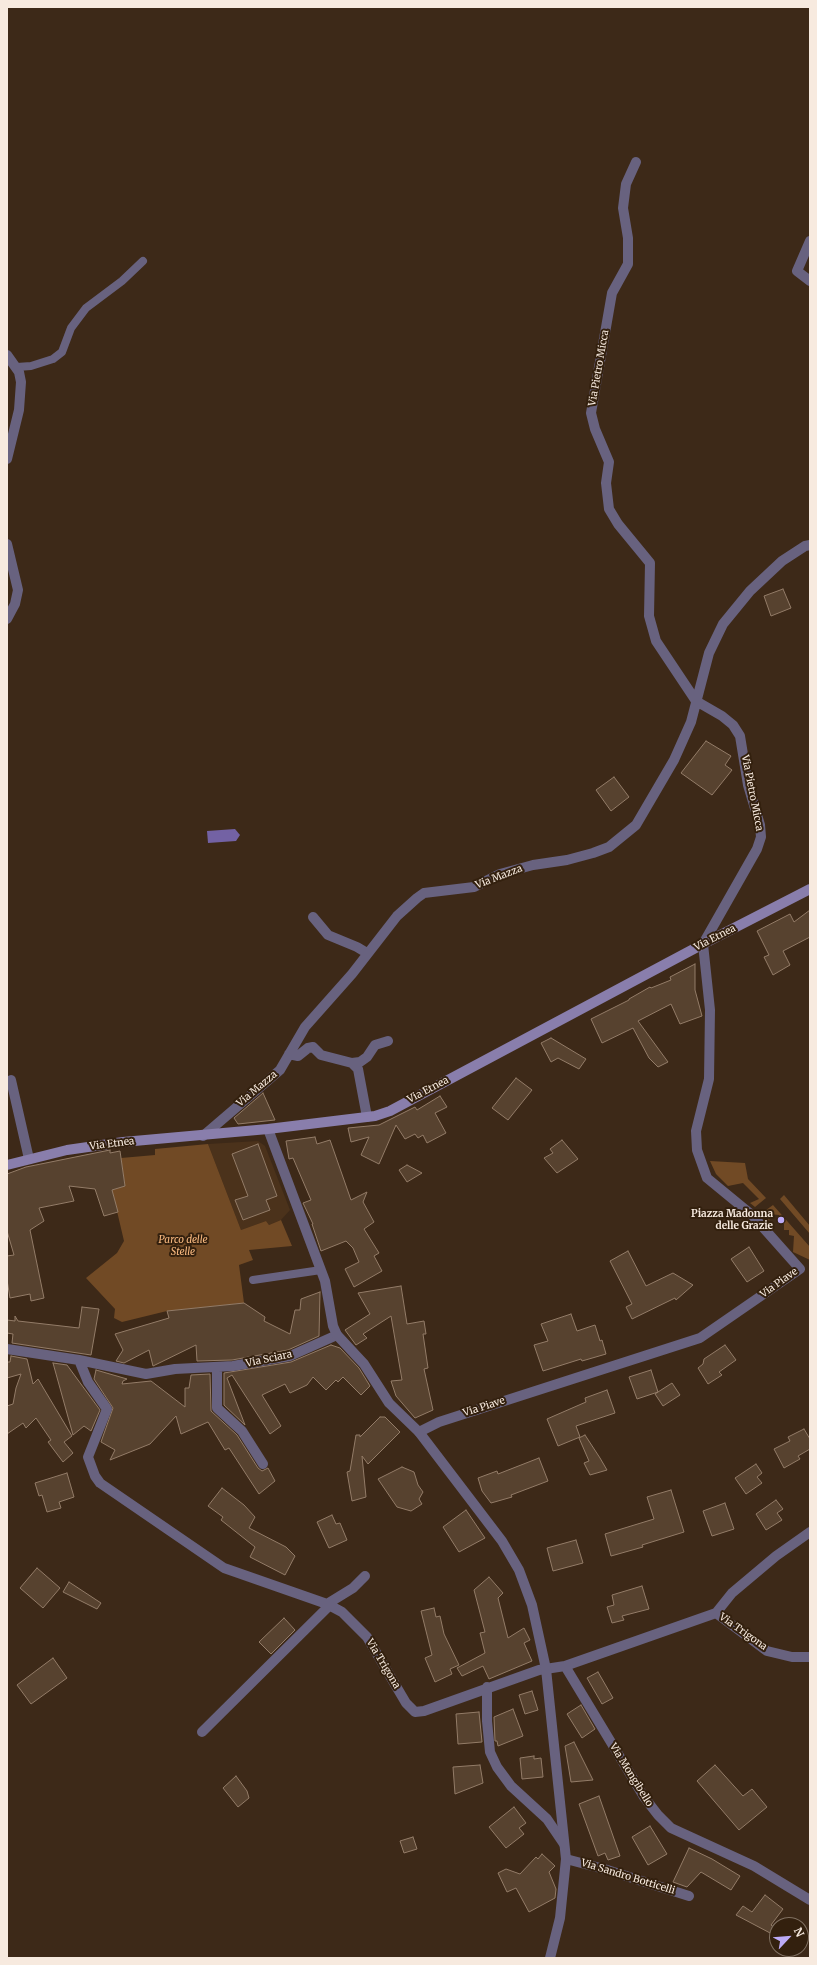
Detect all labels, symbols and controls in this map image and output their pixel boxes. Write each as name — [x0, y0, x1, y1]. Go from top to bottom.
street label: Via Pietro Micca — [586, 329, 612, 407]
street label: Via Pietro Micca — [739, 754, 765, 832]
street label: Via Mazza — [474, 863, 524, 891]
street label: Via Etnea — [692, 922, 738, 954]
street label: Via Mazza — [234, 1069, 280, 1109]
street label: Via Etnea — [405, 1074, 451, 1106]
street label: Via Etnea — [89, 1135, 135, 1153]
place label: Piazza Madonna delle Grazie — [691, 1208, 773, 1232]
marker: Piazza Madonna delle Grazie — [776, 1215, 786, 1225]
park label: Parco delle Stelle — [158, 1234, 208, 1258]
street label: Via Piave — [758, 1265, 800, 1301]
street label: Via Sciara — [245, 1348, 293, 1370]
street label: Via Piave — [462, 1395, 506, 1419]
street label: Via Trigona — [717, 1611, 769, 1653]
street label: Via Trigona — [363, 1637, 403, 1691]
street label: Via Mongibello — [607, 1741, 655, 1809]
street label: Via Sandro Botticelli — [580, 1857, 676, 1897]
north arrow — [769, 1917, 809, 1957]
text: N — [791, 1925, 807, 1939]

